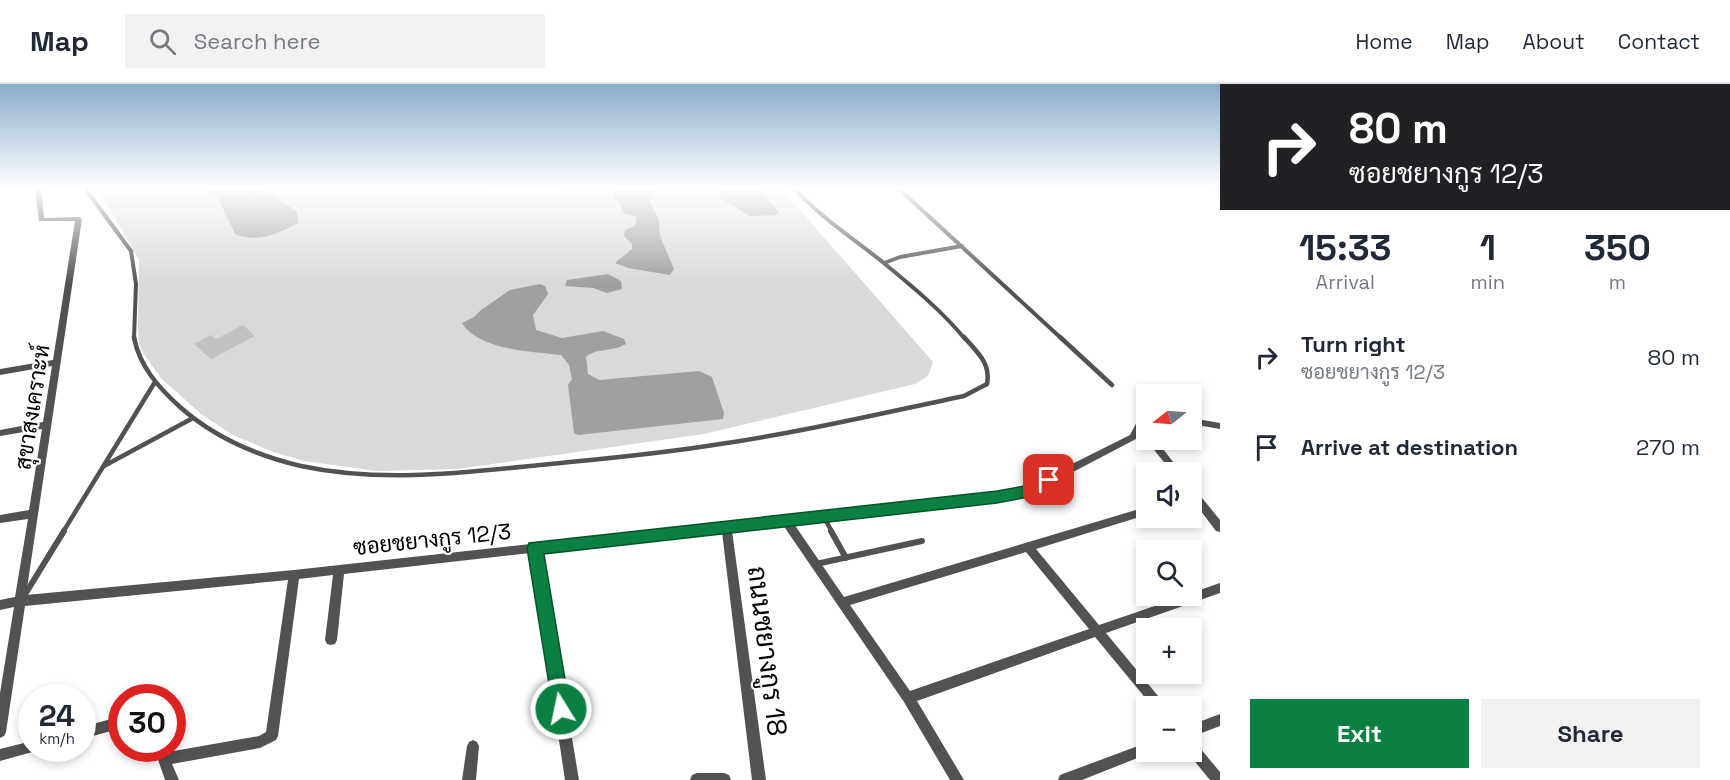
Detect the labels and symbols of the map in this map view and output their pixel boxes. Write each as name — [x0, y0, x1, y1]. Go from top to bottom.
street label: สุขาสงเคราะห์ — [8, 342, 58, 472]
north arrow — [1136, 384, 1202, 450]
pin — [1023, 454, 1074, 505]
street label: ซอยชยางกูร 12/3 — [352, 517, 512, 563]
street label: ถนนชยางกูร 18 — [739, 564, 795, 738]
position arrow — [529, 677, 593, 741]
speed limit sign: 30 — [108, 684, 186, 762]

